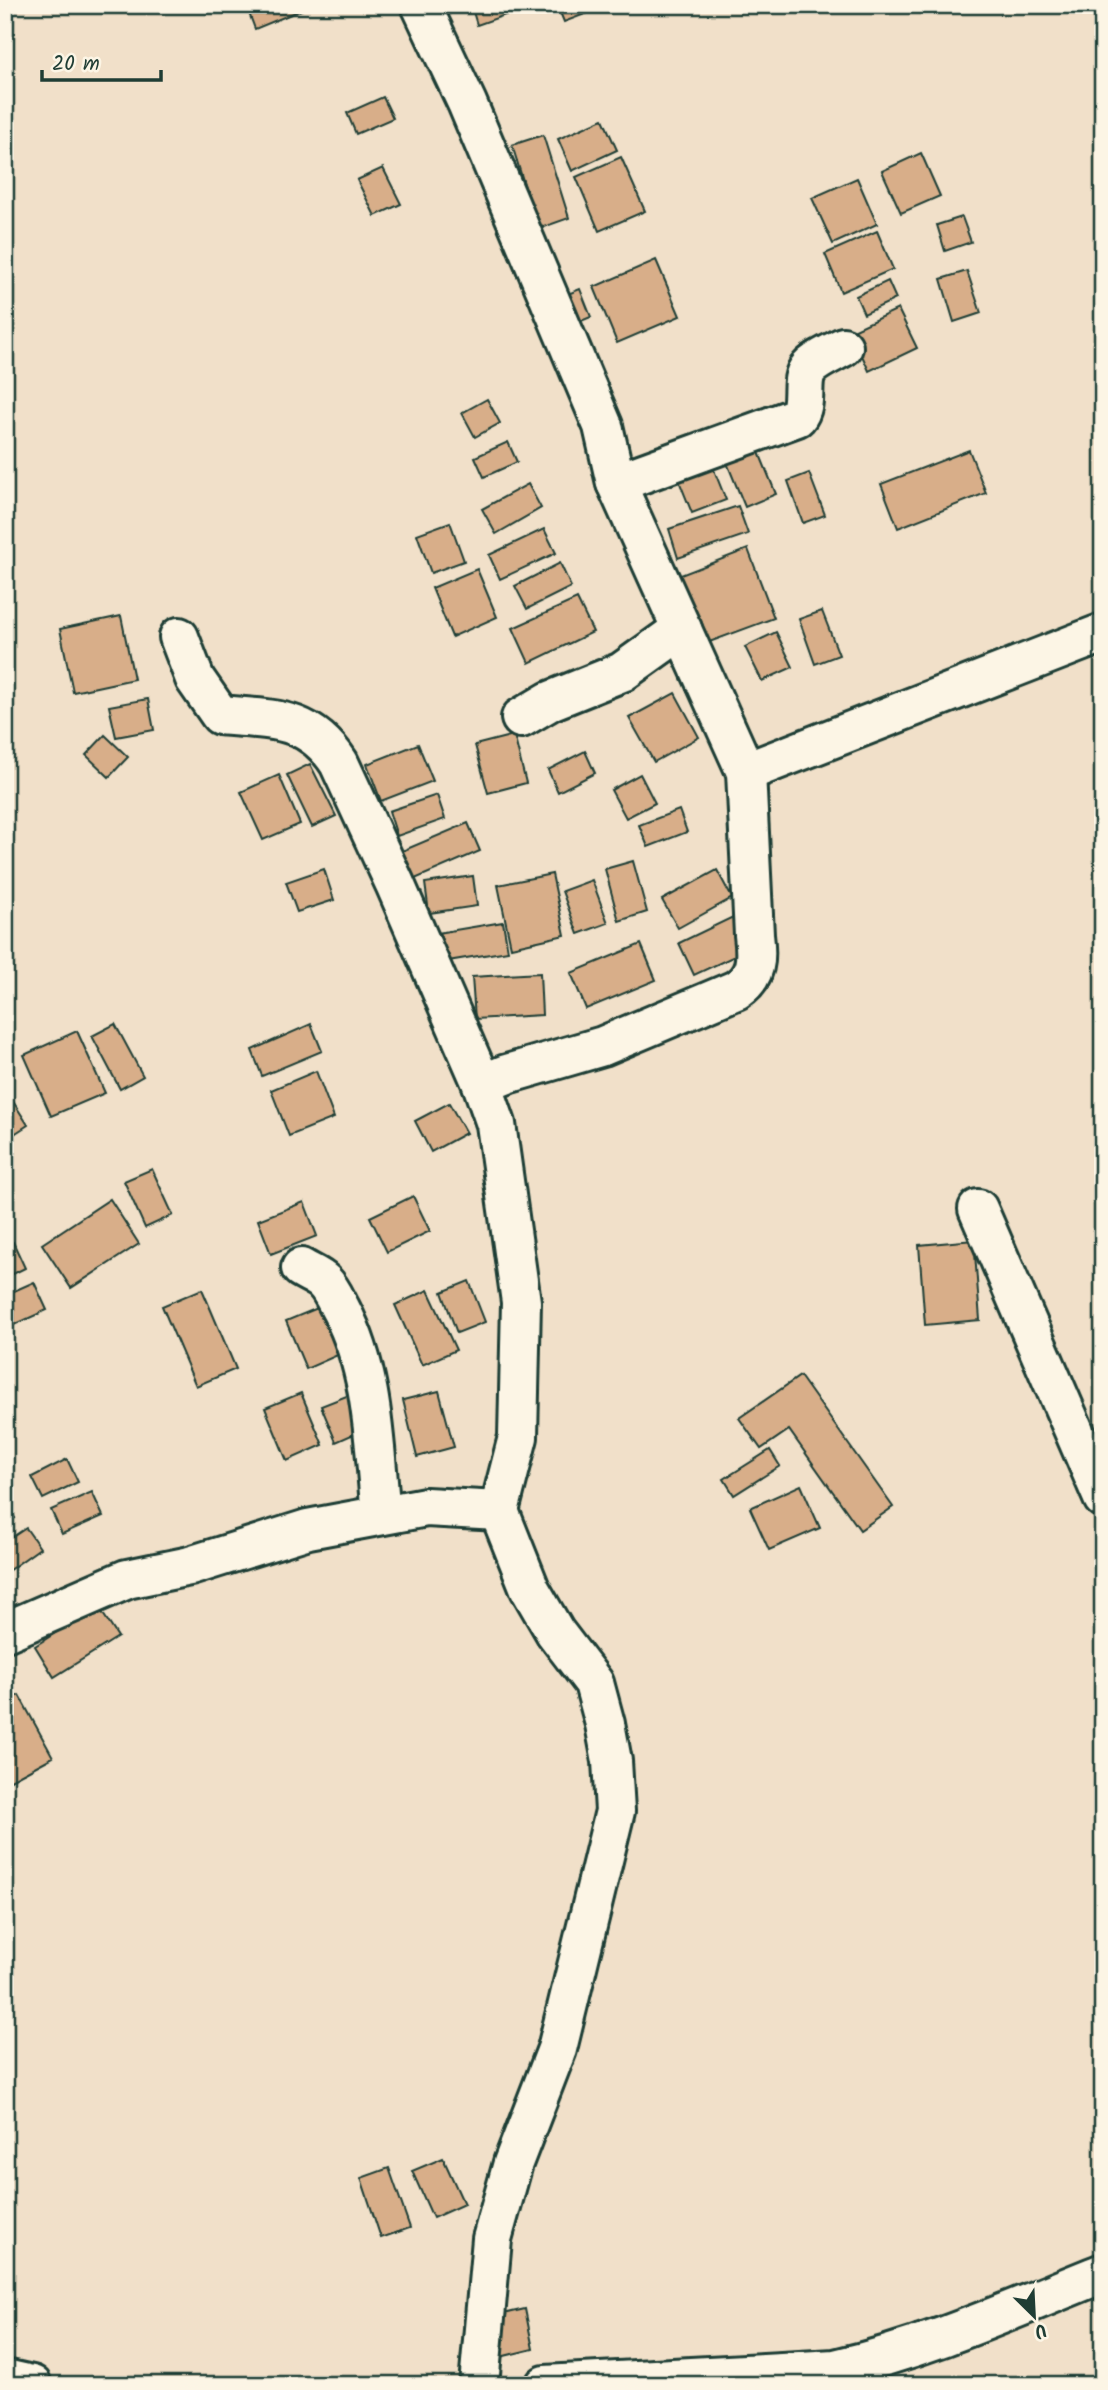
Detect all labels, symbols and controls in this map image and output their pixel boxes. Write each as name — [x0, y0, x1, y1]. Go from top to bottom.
scale bar — [42, 38, 161, 82]
text: 20 m — [52, 48, 100, 81]
north arrow — [1000, 2282, 1070, 2352]
text: U — [1028, 2314, 1051, 2346]

